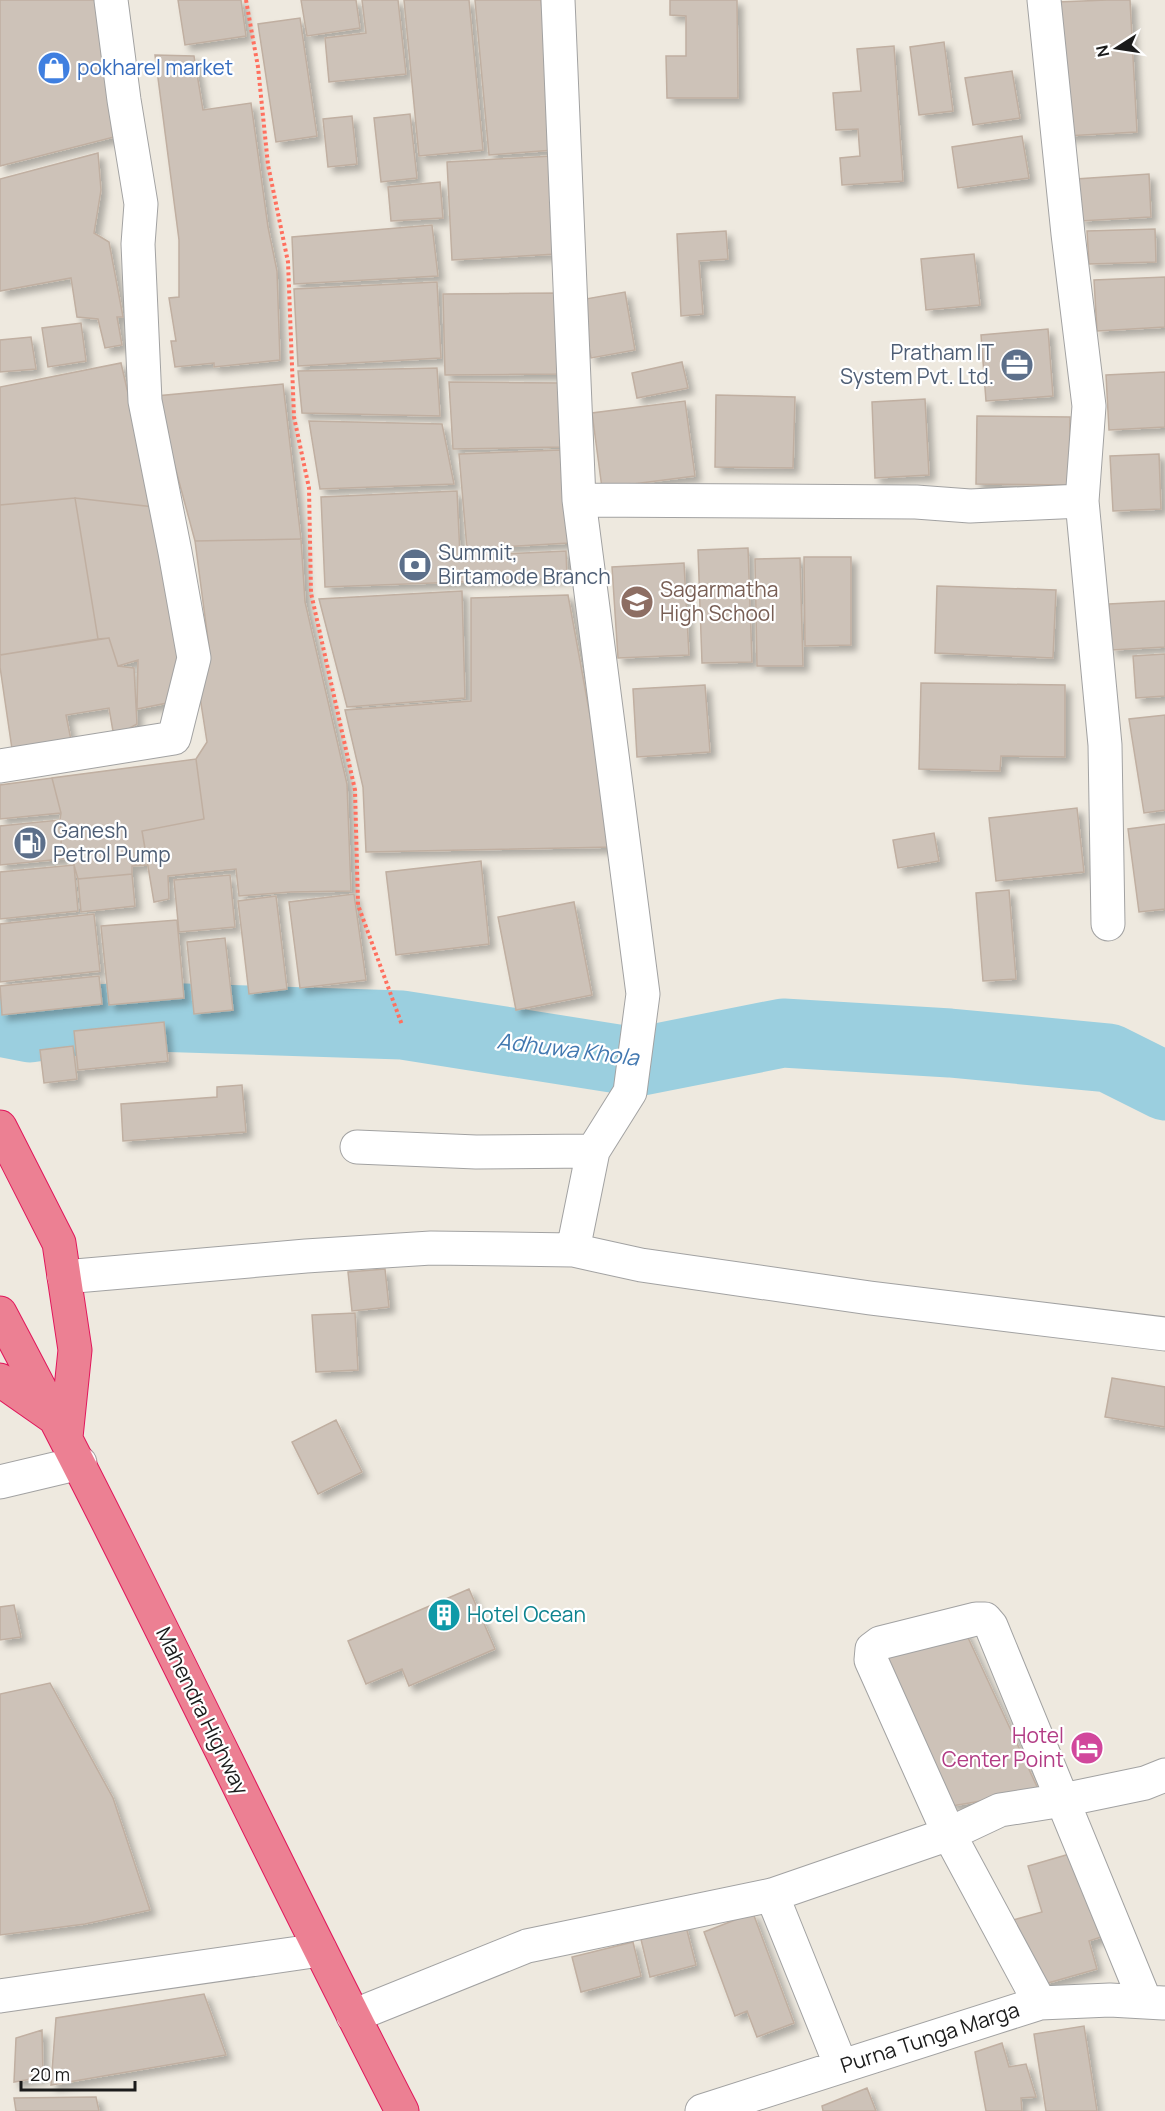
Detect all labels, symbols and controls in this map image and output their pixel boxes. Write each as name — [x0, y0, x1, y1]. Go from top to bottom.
north arrow — [1087, 18, 1147, 78]
text: N — [1090, 43, 1114, 59]
shop icon: pokharel market — [36, 50, 72, 86]
place label: pokharel market — [77, 53, 233, 81]
place label: Pratham IT System Pvt. Ltd. — [840, 338, 994, 390]
office icon: Pratham IT System Pvt. Ltd. — [999, 347, 1035, 383]
place label: Summit, Birtamode Branch — [438, 538, 611, 590]
bank icon: Summit, Birtamode Branch — [397, 547, 433, 583]
place label: Sagarmatha High School — [660, 575, 778, 627]
school or university icon: Sagarmatha High School — [619, 584, 655, 620]
place label: Ganesh Petrol Pump — [53, 816, 171, 868]
fuel station icon: Ganesh Petrol Pump — [12, 825, 48, 861]
water label: Adhuwa Khola — [495, 1025, 642, 1073]
building icon: Hotel Ocean — [426, 1597, 462, 1633]
place label: Hotel Ocean — [467, 1600, 586, 1628]
street label: Mahendra Highway — [150, 1622, 256, 1799]
place label: Hotel Center Point — [942, 1721, 1064, 1773]
hotel icon: Hotel Center Point — [1069, 1730, 1105, 1766]
street label: Purna Tunga Marga — [837, 1995, 1023, 2079]
scale bar — [21, 2054, 135, 2092]
text: 20 m — [30, 2062, 70, 2086]

